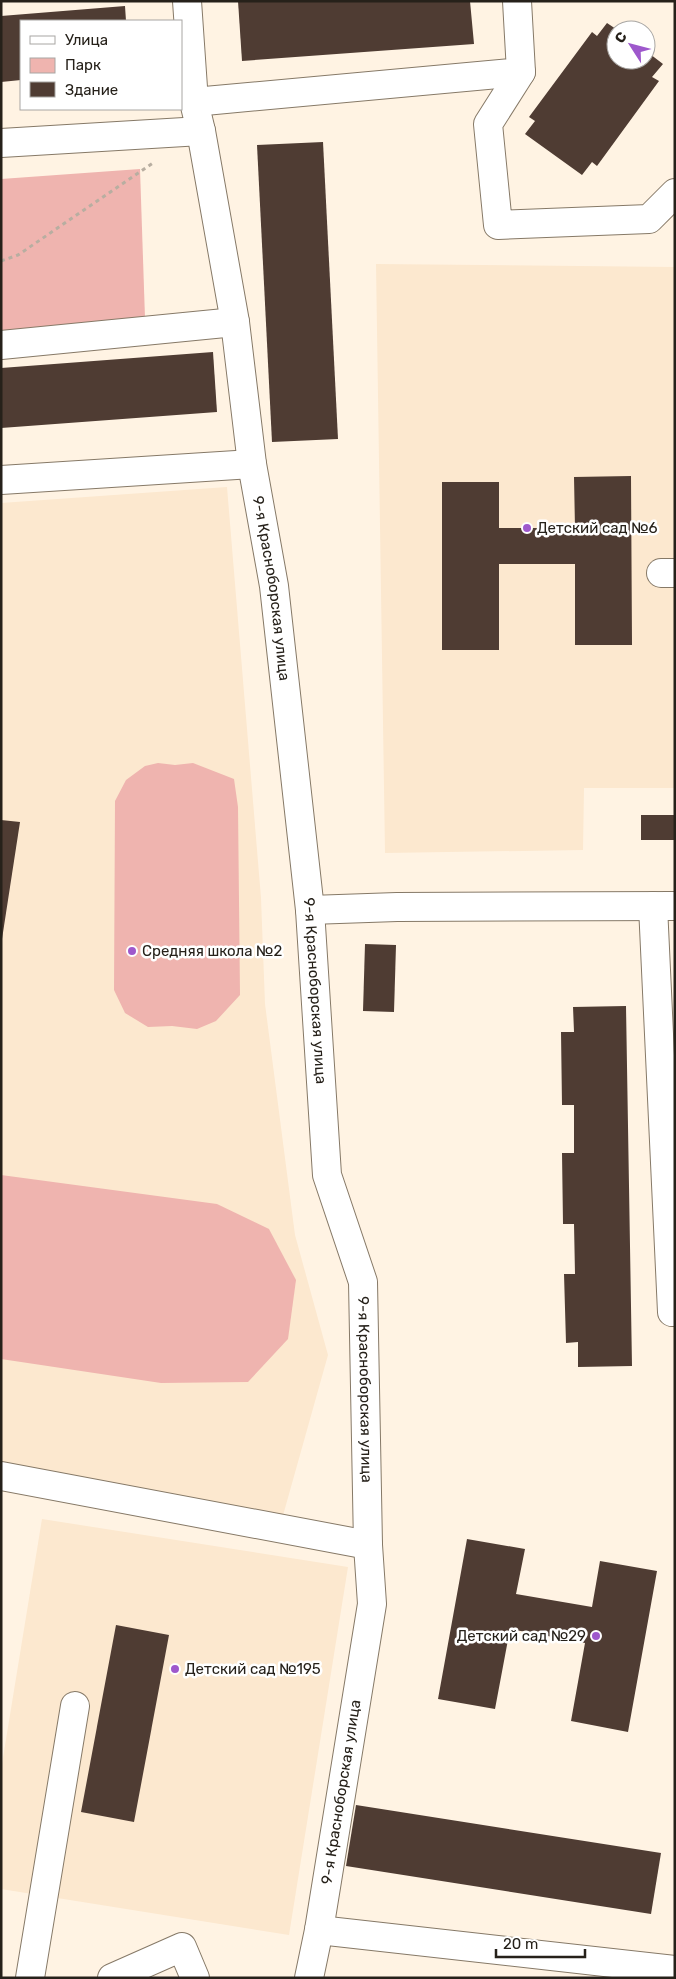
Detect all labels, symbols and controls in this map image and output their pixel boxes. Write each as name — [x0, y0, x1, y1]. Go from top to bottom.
legend — [20, 20, 182, 110]
north arrow — [606, 20, 656, 70]
text: С — [611, 29, 631, 47]
text: Улица — [65, 31, 108, 49]
text: Парк — [65, 56, 101, 74]
text: Здание — [65, 81, 118, 99]
street label: 9-я Красноборская улица — [249, 494, 293, 682]
place label: Детский сад №6 — [537, 519, 658, 537]
marker: Детский сад №6 — [521, 522, 533, 534]
street label: 9-я Красноборская улица — [300, 897, 330, 1085]
place label: Средняя школа №2 — [142, 942, 282, 960]
marker: Средняя школа №2 — [126, 945, 138, 957]
street label: 9-я Красноборская улица — [354, 1296, 376, 1483]
place label: Детский сад №29 — [457, 1627, 586, 1645]
marker: Детский сад №29 — [590, 1630, 602, 1642]
place label: Детский сад №195 — [185, 1660, 321, 1678]
marker: Детский сад №195 — [169, 1663, 181, 1675]
street label: 9-я Красноборская улица — [318, 1698, 364, 1886]
scale bar — [496, 1926, 585, 1958]
text: 20 m — [503, 1935, 538, 1953]

